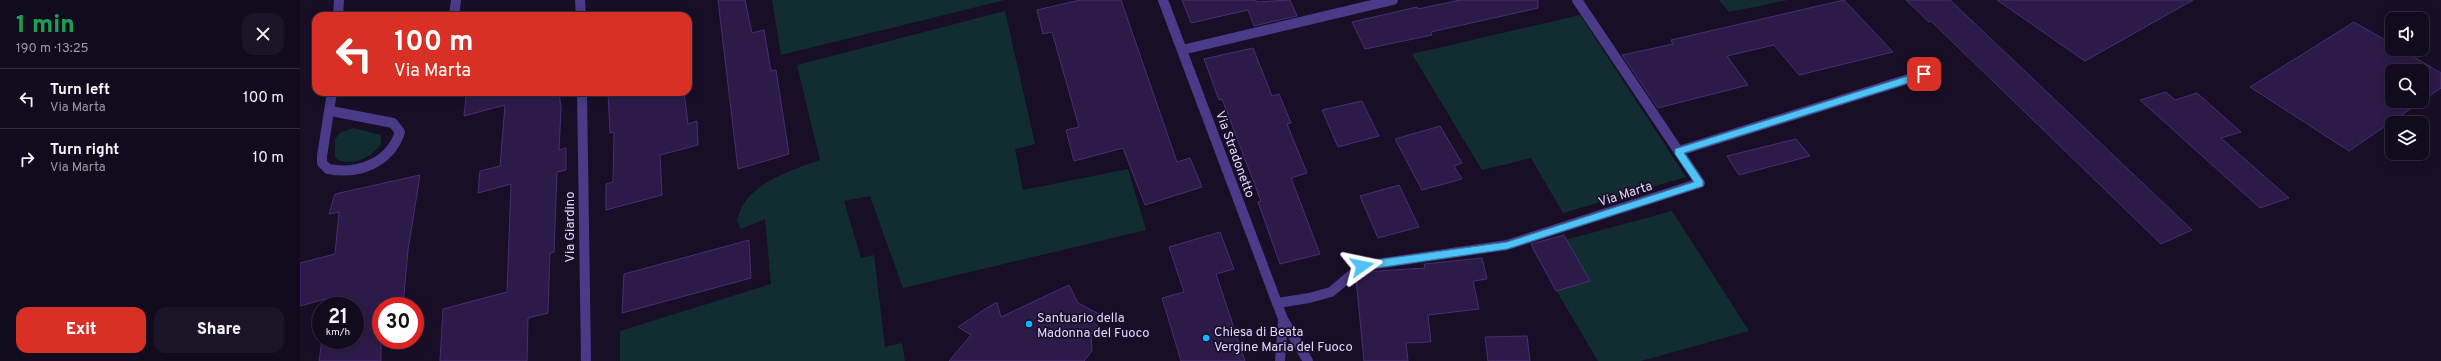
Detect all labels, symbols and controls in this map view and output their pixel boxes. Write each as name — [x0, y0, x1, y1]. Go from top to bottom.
text: 1 min — [16, 11, 75, 41]
map controls — [2385, 12, 2429, 160]
button: sound — [2385, 12, 2429, 56]
button: close — [242, 13, 284, 55]
text: 100 m — [394, 25, 474, 61]
icon: left — [328, 28, 380, 80]
text: 190 m · 13:25 — [16, 41, 89, 57]
pin — [1907, 57, 1941, 91]
text: Via Marta — [394, 60, 471, 83]
icon: arrive — [1913, 63, 1935, 85]
button: search — [2385, 64, 2429, 108]
text: Turn left — [50, 81, 110, 100]
icon: left — [16, 88, 38, 110]
text: 100 m — [243, 89, 284, 108]
text: Via Marta — [50, 100, 106, 116]
street label: Via Stradonetto — [1211, 109, 1257, 200]
button: layers — [2385, 116, 2429, 160]
text: Turn right — [50, 141, 119, 160]
icon: right — [16, 148, 38, 170]
text: 10 m — [253, 149, 284, 168]
text: Via Marta — [50, 160, 106, 176]
street label: Via Marta — [1597, 179, 1655, 211]
street label: Via Giardino — [563, 191, 579, 263]
position arrow — [1341, 245, 1383, 287]
speed limit sign: 30 — [372, 297, 424, 349]
text: 21 — [328, 305, 348, 331]
button: Exit — [16, 307, 146, 353]
button: Share — [154, 307, 284, 353]
place label: Santuario della Madonna del Fuoco — [1037, 311, 1150, 342]
marker: Santuario della Madonna del Fuoco — [1024, 319, 1034, 329]
place label: Chiesa di Beata Vergine Maria del Fuoco — [1214, 325, 1353, 356]
text: km/h — [326, 326, 350, 339]
marker: Chiesa di Beata Vergine Maria del Fuoco — [1201, 333, 1211, 343]

